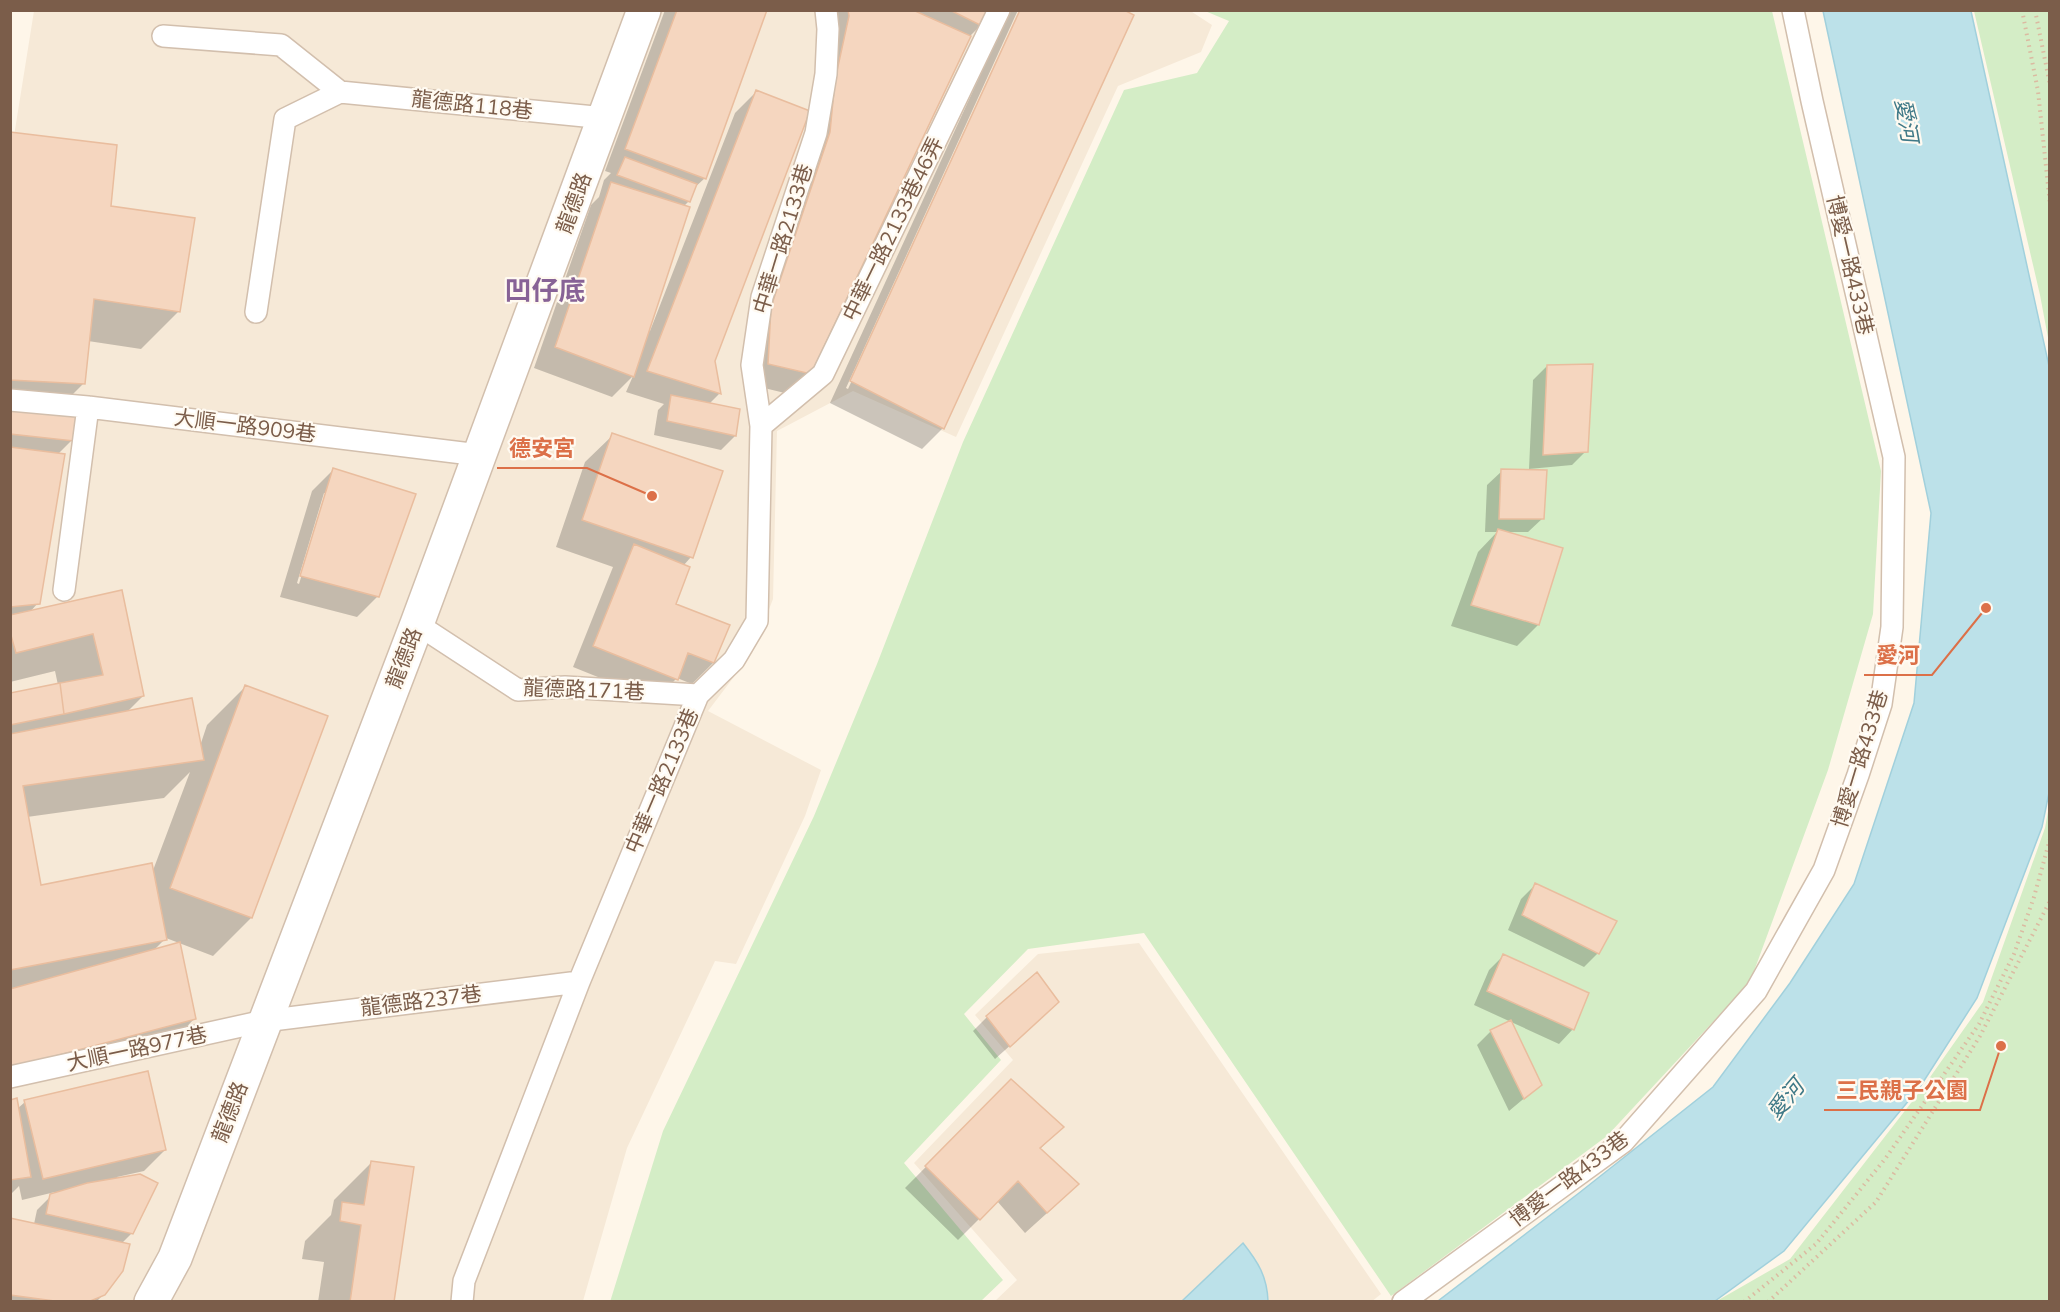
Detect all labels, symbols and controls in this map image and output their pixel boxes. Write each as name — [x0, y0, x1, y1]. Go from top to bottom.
street label: 龍德路118巷 — [410, 85, 534, 123]
water label: 愛河 — [1889, 96, 1925, 148]
street label: 中華一路2133巷46弄 — [836, 132, 948, 325]
street label: 中華一路2133巷 — [747, 161, 817, 317]
street label: 龍德路 — [550, 169, 596, 237]
street label: 博愛一路433巷 — [1822, 192, 1880, 337]
district label: 凹仔底 — [505, 273, 586, 307]
street label: 大順一路909巷 — [173, 403, 318, 447]
callout: 德安宮 — [497, 428, 587, 468]
text: 德安宮 — [509, 434, 575, 462]
street label: 龍德路 — [380, 624, 426, 692]
callout: 愛河 — [1864, 635, 1932, 675]
text: 愛河 — [1876, 641, 1920, 669]
street label: 龍德路171巷 — [523, 674, 645, 704]
street label: 博愛一路433巷 — [1826, 687, 1892, 831]
street label: 中華一路2133巷 — [619, 704, 703, 857]
street label: 龍德路237巷 — [359, 980, 483, 1020]
street label: 大順一路977巷 — [64, 1020, 209, 1076]
water label: 愛河 — [1760, 1070, 1812, 1125]
callout: 三民親子公園 — [1824, 1070, 1980, 1110]
text: 三民親子公園 — [1836, 1076, 1968, 1104]
street label: 龍德路 — [206, 1078, 252, 1146]
street label: 博愛一路433巷 — [1504, 1125, 1633, 1232]

